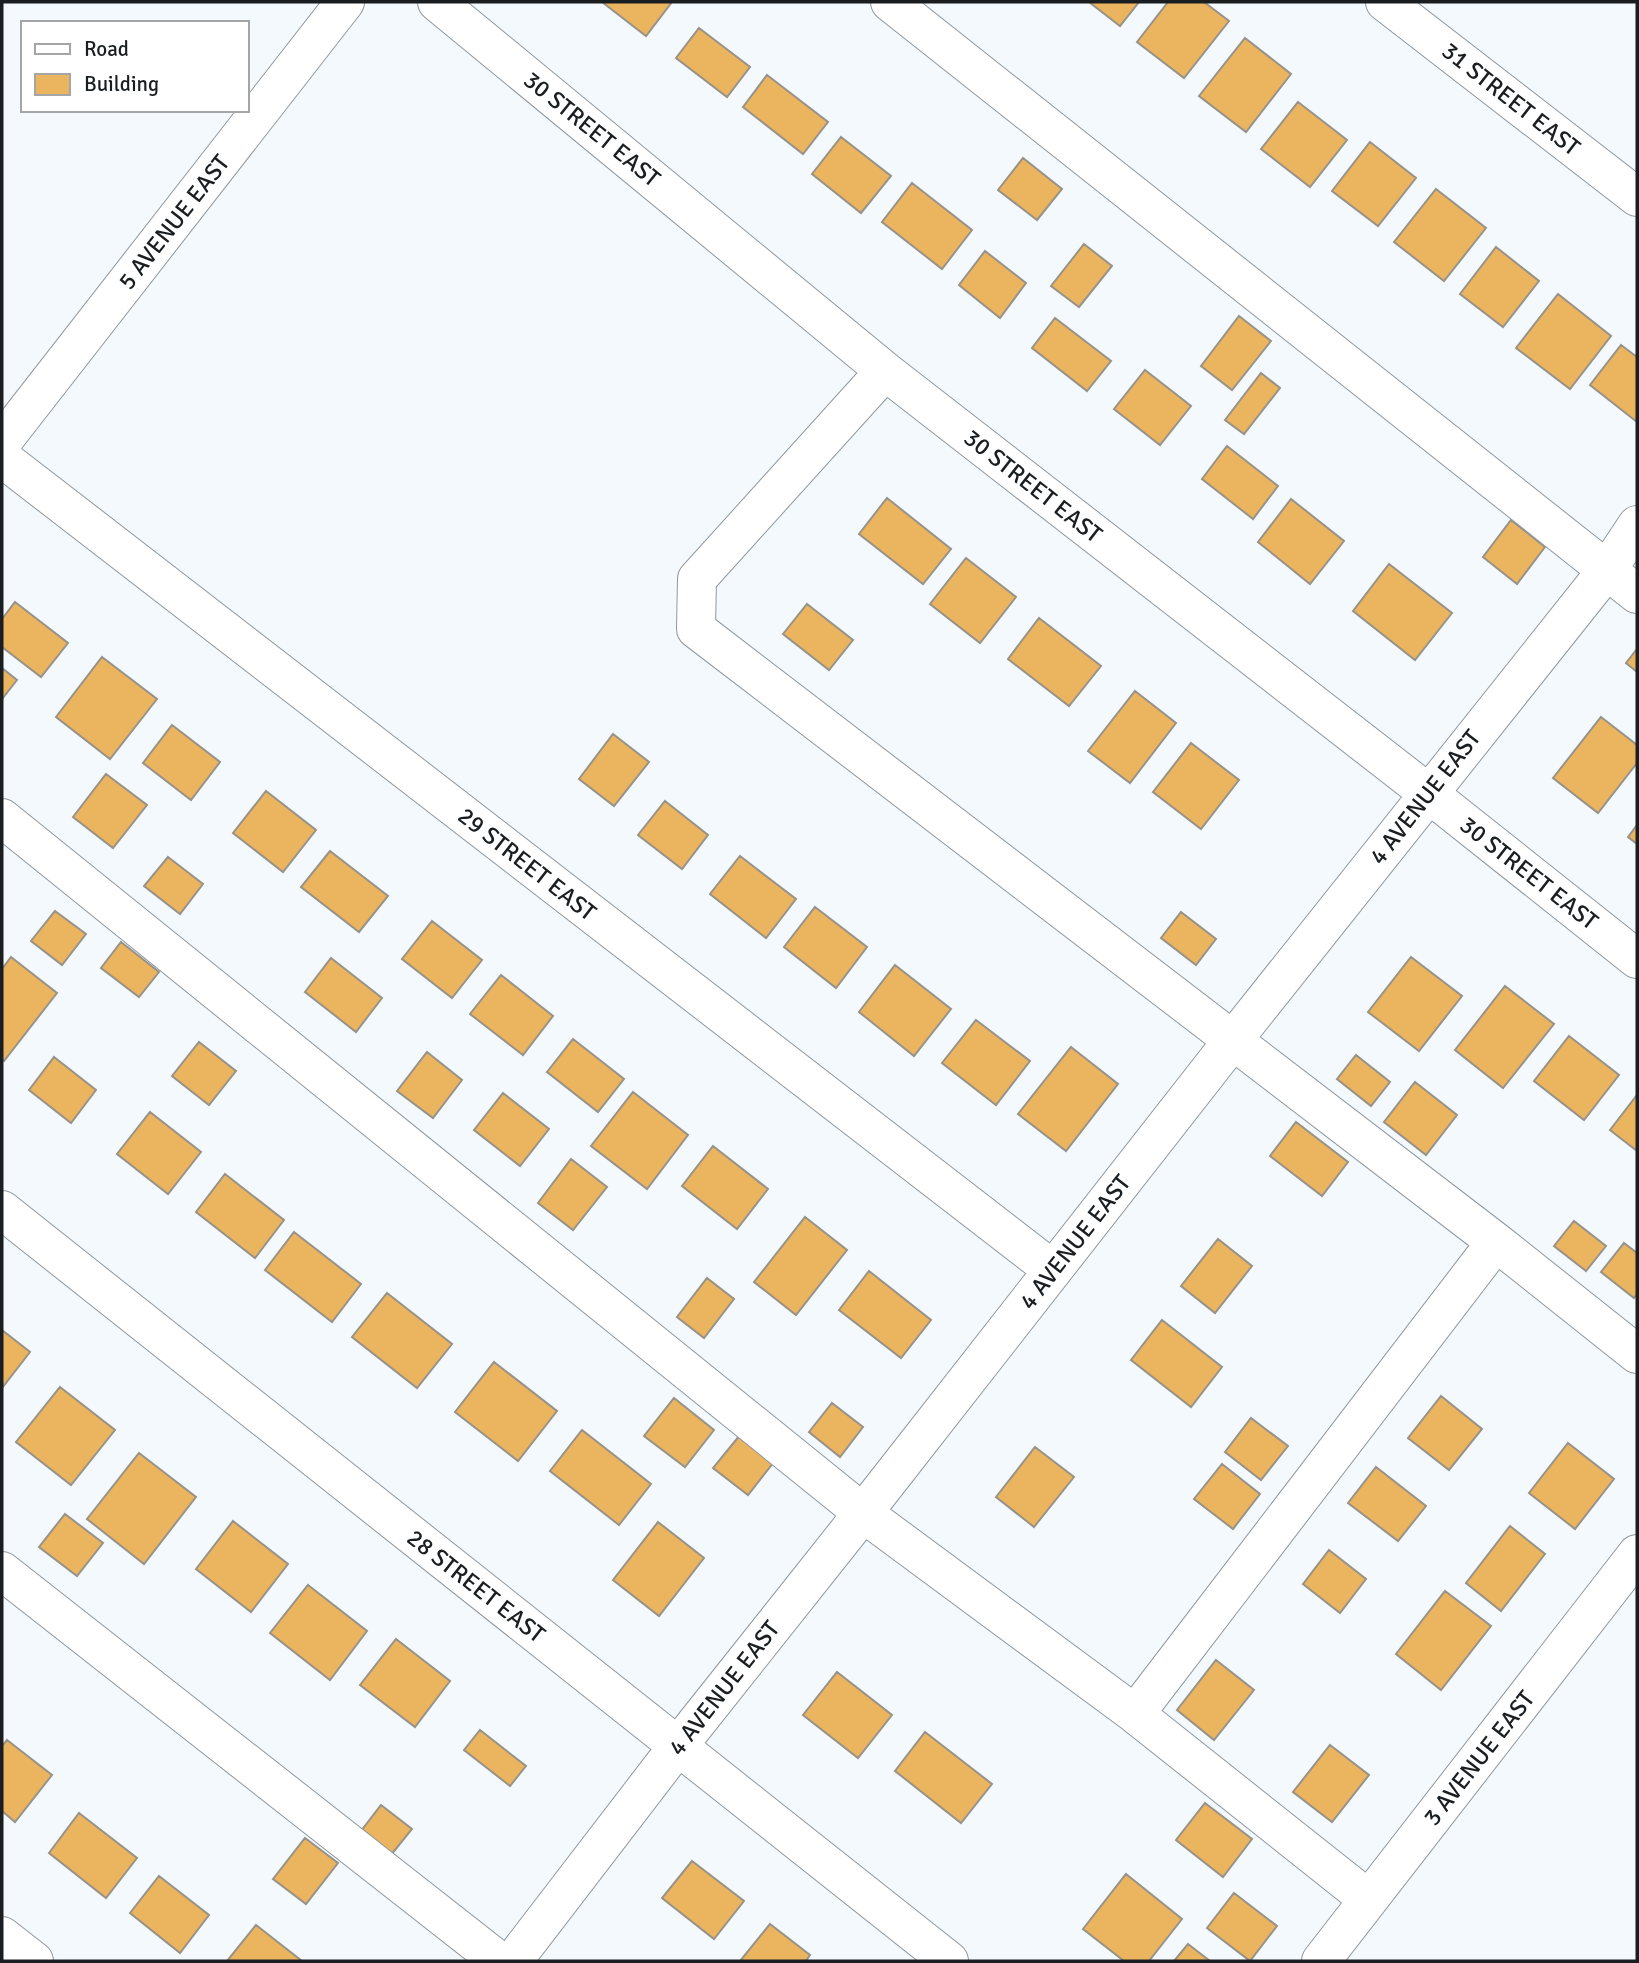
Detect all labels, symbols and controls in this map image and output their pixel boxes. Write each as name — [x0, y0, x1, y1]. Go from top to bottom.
legend — [21, 21, 248, 112]
text: Road — [84, 36, 129, 62]
street label: 31 STREET EAST — [1436, 36, 1586, 162]
street label: 30 STREET EAST — [518, 65, 667, 193]
text: Building — [84, 71, 159, 97]
street label: 5 AVENUE EAST — [112, 148, 236, 295]
street label: 30 STREET EAST — [958, 423, 1108, 549]
street label: 4 AVENUE EAST — [1363, 723, 1487, 870]
street label: 29 STREET EAST — [452, 801, 602, 927]
street label: 30 STREET EAST — [1454, 810, 1604, 936]
street label: 4 AVENUE EAST — [1013, 1168, 1137, 1315]
street label: 28 STREET EAST — [401, 1523, 551, 1649]
street label: 4 AVENUE EAST — [662, 1614, 786, 1761]
street label: 3 AVENUE EAST — [1417, 1684, 1541, 1831]

